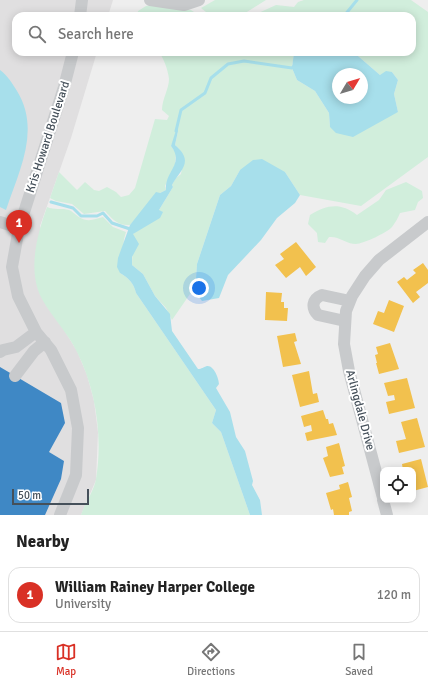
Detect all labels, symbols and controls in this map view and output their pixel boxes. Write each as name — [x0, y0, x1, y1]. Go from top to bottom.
search box — [12, 12, 416, 56]
icon: search — [26, 23, 48, 45]
text: Search here — [58, 25, 134, 43]
north arrow — [332, 68, 368, 104]
street label: Kris Howard Boulevard — [23, 79, 73, 195]
pin: 1 — [6, 210, 32, 243]
your location — [189, 278, 209, 298]
street label: Arlingdale Drive — [342, 368, 378, 452]
map controls — [380, 467, 416, 503]
button: locate — [380, 467, 416, 503]
scale bar — [12, 487, 89, 506]
text: 50 m — [18, 489, 41, 502]
text: Nearby — [16, 531, 69, 552]
text: William Rainey Harper College — [55, 578, 255, 596]
text: 1 — [26, 587, 34, 603]
text: 120 m — [377, 587, 411, 603]
text: University — [55, 596, 111, 612]
tab: Map — [55, 641, 77, 678]
tab: Directions — [187, 641, 235, 678]
tab: Saved — [345, 641, 373, 678]

